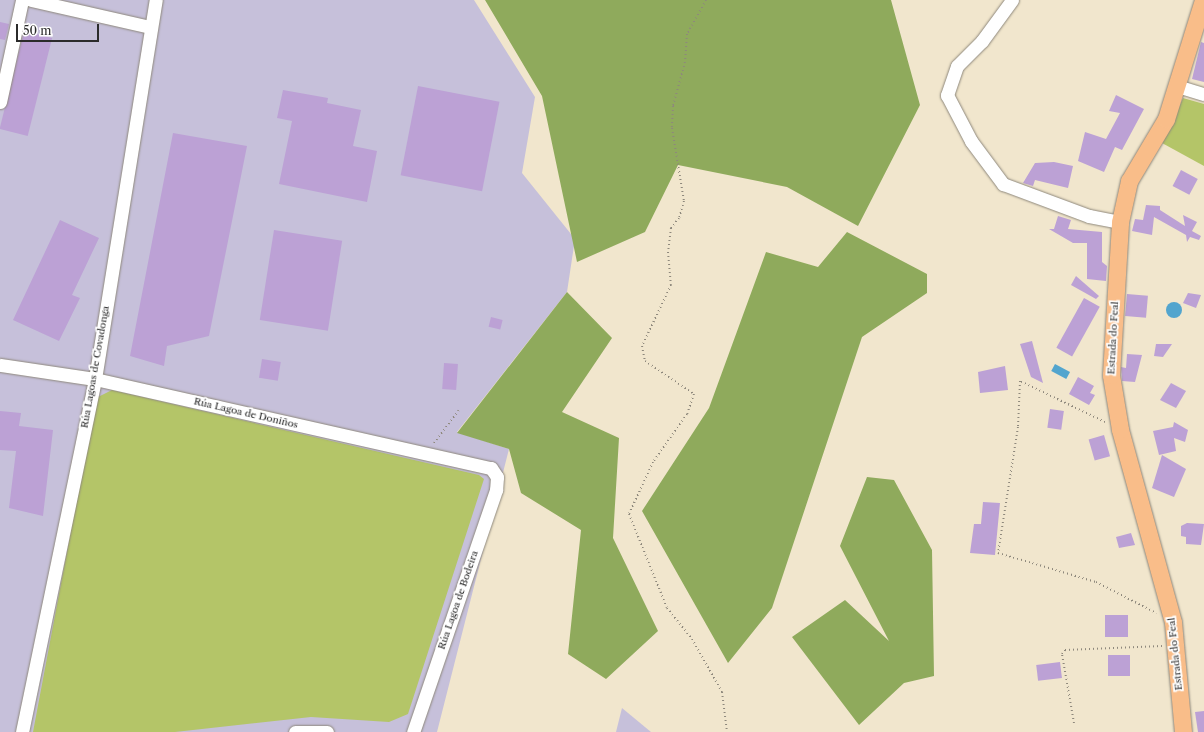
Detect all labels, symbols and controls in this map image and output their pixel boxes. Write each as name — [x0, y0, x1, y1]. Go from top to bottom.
scale bar — [18, 16, 101, 42]
text: 50 m — [23, 23, 52, 38]
street label: Estrada do Feal — [1105, 301, 1121, 375]
street label: Rúa Lagoas de Covadonga — [78, 305, 112, 429]
street label: Rúa Lagoa de Doniños — [193, 395, 299, 431]
street label: Rúa Lagoa de Bodeira — [435, 549, 481, 651]
street label: Estrada do Feal — [1165, 617, 1185, 691]

